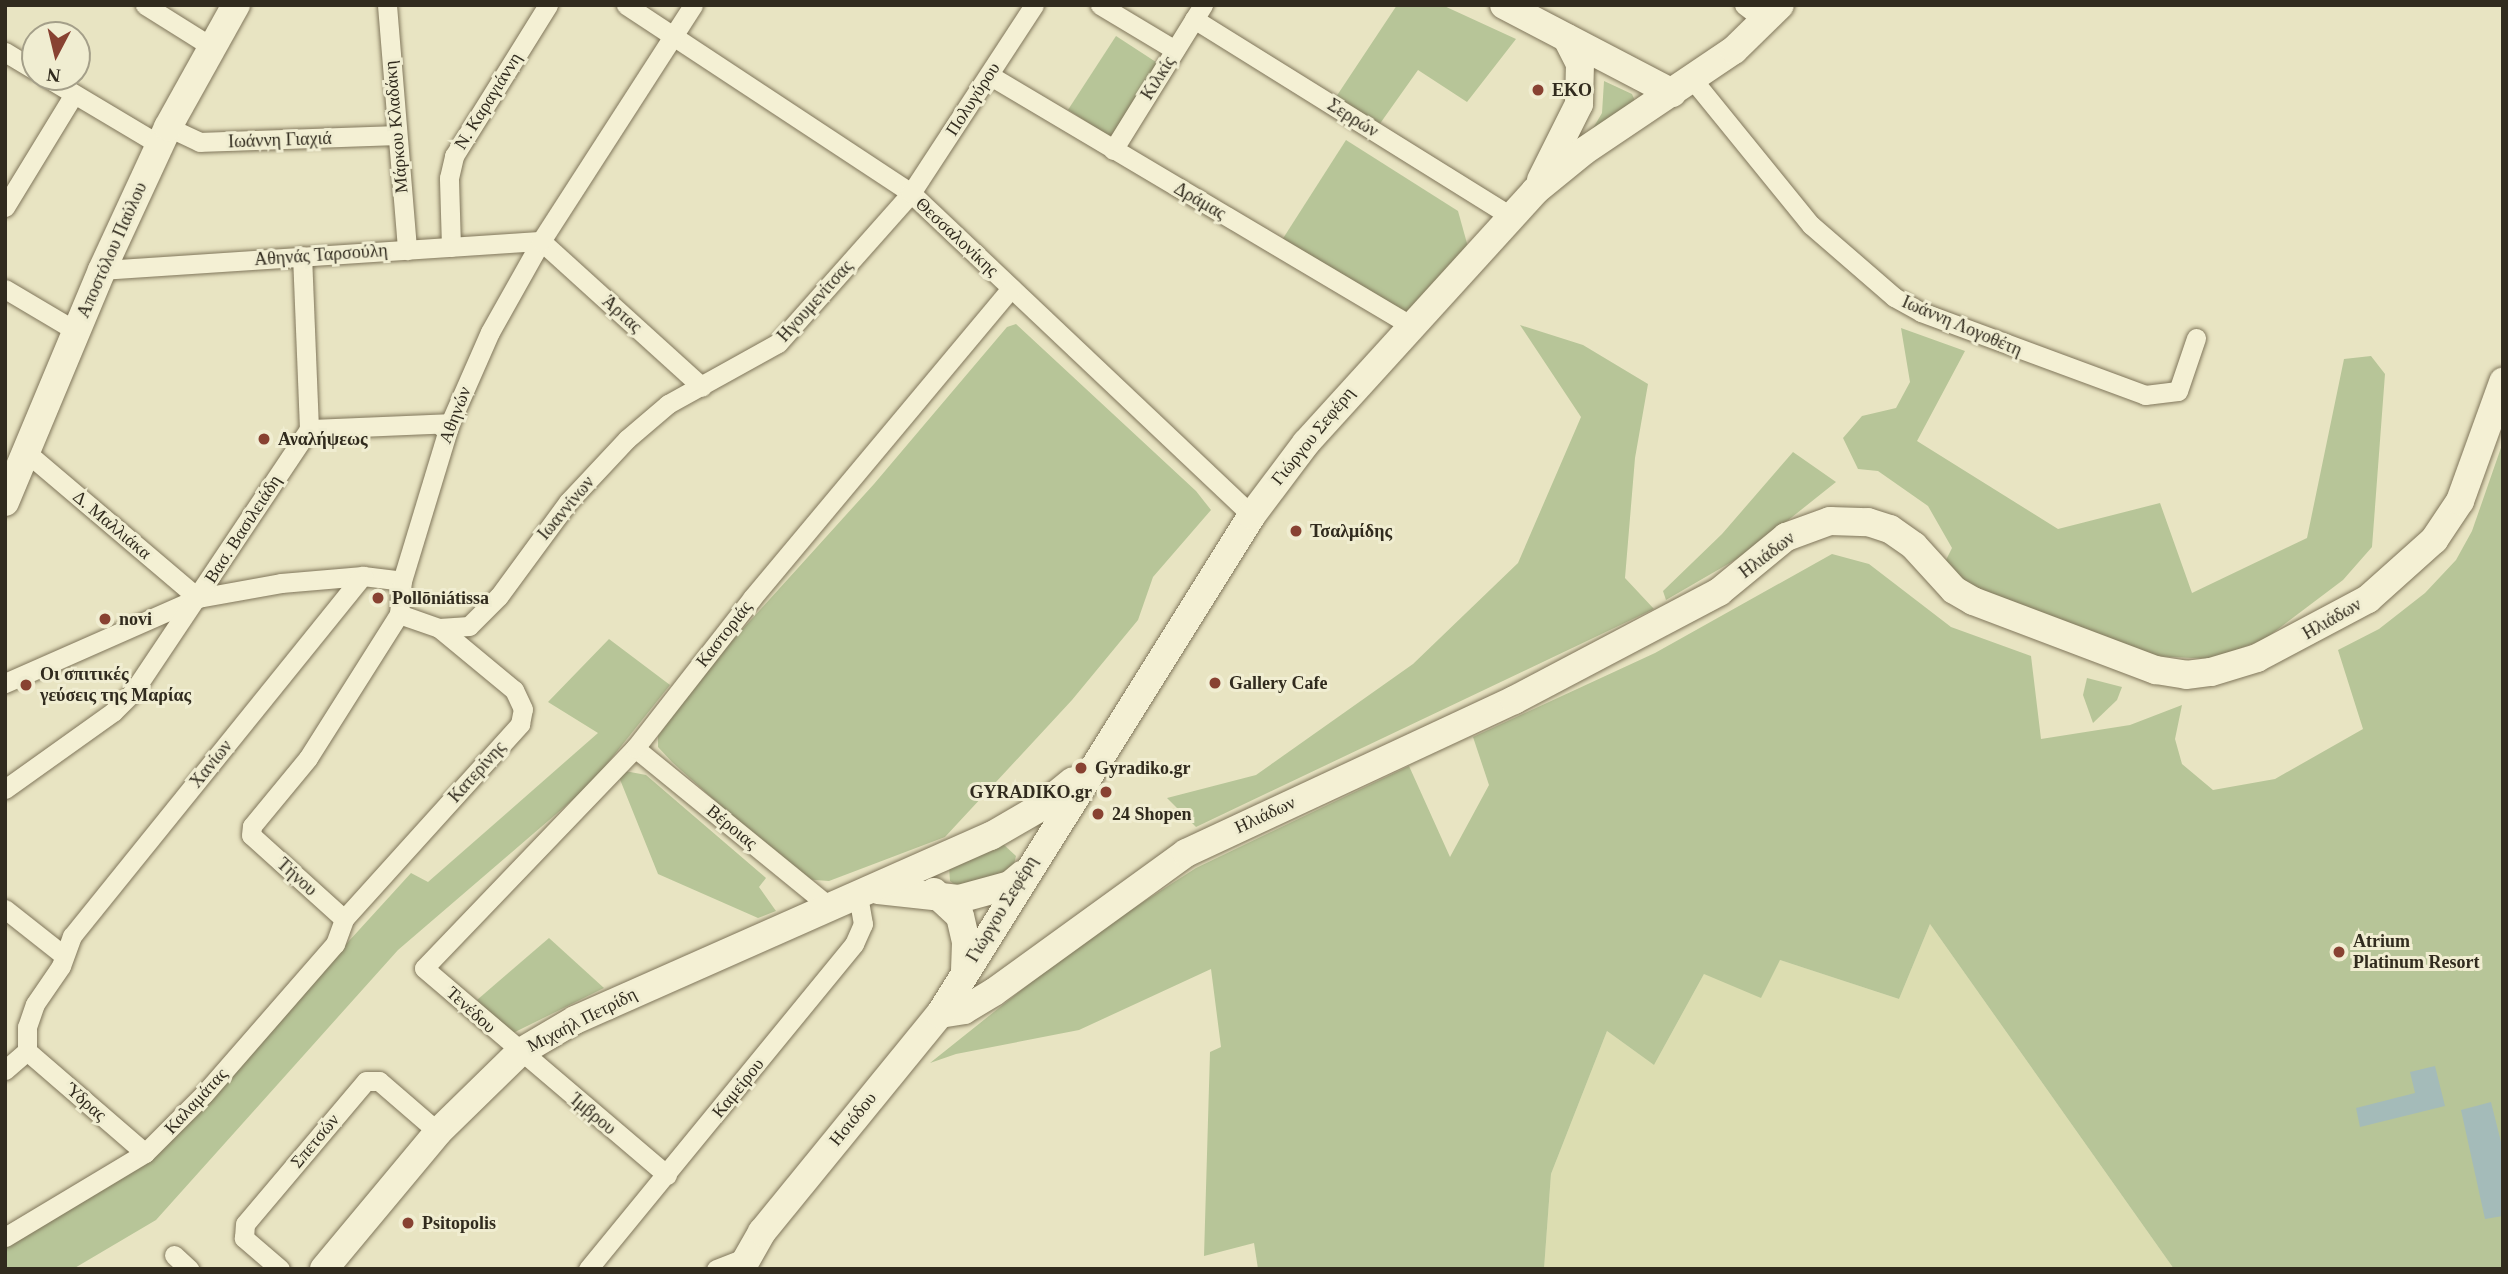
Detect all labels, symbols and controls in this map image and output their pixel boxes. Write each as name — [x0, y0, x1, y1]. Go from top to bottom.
north arrow — [21, 21, 91, 91]
street label: Ν. Καραγιάννη — [450, 49, 526, 153]
street label: Κιλκίς — [1136, 52, 1180, 104]
street label: Πολυγύρου — [941, 58, 1005, 140]
street label: Μάρκου Κλαδάκη — [379, 60, 413, 194]
text: N — [46, 64, 62, 87]
place label: EKO — [1552, 79, 1592, 101]
marker: EKO — [1530, 82, 1546, 98]
street label: Σερρών — [1324, 94, 1382, 142]
street label: Ιωάννη Γιαχιά — [228, 127, 332, 153]
street label: Δράμας — [1170, 178, 1230, 224]
street label: Αποστόλου Παύλου — [72, 179, 152, 321]
street label: Θεσσαλονίκης — [911, 193, 1003, 281]
street label: Αθηνάς Ταρσούλη — [253, 240, 389, 270]
street label: Ηγουμενίτσας — [773, 256, 857, 346]
street label: Άρτας — [598, 291, 646, 337]
street label: Ιωάννη Λογοθέτη — [1898, 291, 2026, 361]
street label: Γιώργου Σεφέρη — [1267, 383, 1359, 489]
street label: Αθηνών — [434, 384, 476, 446]
place label: Αναλήψεως — [278, 428, 368, 450]
marker: Αναλήψεως — [256, 431, 272, 447]
street label: Βασ. Βασιλειάδη — [200, 471, 286, 587]
street label: Ιωαννίνων — [533, 472, 599, 544]
street label: Δ. Μαλλιάκα — [68, 486, 156, 564]
place label: Τσαλμίδης — [1310, 520, 1392, 542]
marker: Τσαλμίδης — [1288, 523, 1304, 539]
street label: Ηλιάδων — [1735, 527, 1799, 583]
place label: Pollōniátissa — [392, 587, 489, 609]
marker: Pollōniátissa — [370, 590, 386, 606]
street label: Ηλιάδων — [2299, 594, 2365, 644]
street label: Καστοριάς — [691, 597, 757, 671]
place label: novi — [119, 608, 152, 630]
marker: novi — [97, 611, 113, 627]
place label: Οι σπιτικές γεύσεις της Μαρίας — [40, 664, 191, 706]
place label: Gallery Cafe — [1229, 672, 1327, 694]
marker: Gallery Cafe — [1207, 675, 1223, 691]
marker: Οι σπιτικές γεύσεις της Μαρίας — [18, 677, 34, 693]
street label: Χανίων — [185, 736, 237, 792]
street label: Κατερίνης — [444, 737, 510, 807]
place label: Gyradiko.gr — [1095, 757, 1191, 779]
marker: Gyradiko.gr — [1073, 760, 1089, 776]
place label: GYRADIKO.gr — [970, 781, 1092, 803]
marker: GYRADIKO.gr — [1098, 784, 1114, 800]
street label: Ηλιάδων — [1231, 792, 1299, 838]
street label: Βέροιας — [702, 800, 762, 854]
place label: 24 Shopen — [1112, 803, 1192, 825]
marker: 24 Shopen — [1090, 806, 1106, 822]
street label: Γιώργου Σεφέρη — [962, 852, 1042, 966]
street label: Τήνου — [273, 853, 321, 901]
place label: Atrium Platinum Resort — [2353, 931, 2479, 974]
marker: Atrium Platinum Resort — [2331, 944, 2347, 960]
street label: Τενέδου — [442, 982, 500, 1038]
street label: Μιχαήλ Πετρίδη — [524, 983, 640, 1057]
street label: Καμείρου — [707, 1054, 769, 1122]
street label: Καλαμάτας — [160, 1063, 232, 1139]
street label: Ύδρας — [61, 1078, 111, 1126]
street label: Ησιόδου — [825, 1088, 881, 1150]
street label: Ίμβρου — [566, 1089, 620, 1139]
street label: Σπετσών — [286, 1110, 344, 1172]
place label: Psitopolis — [422, 1212, 496, 1234]
marker: Psitopolis — [400, 1215, 416, 1231]

